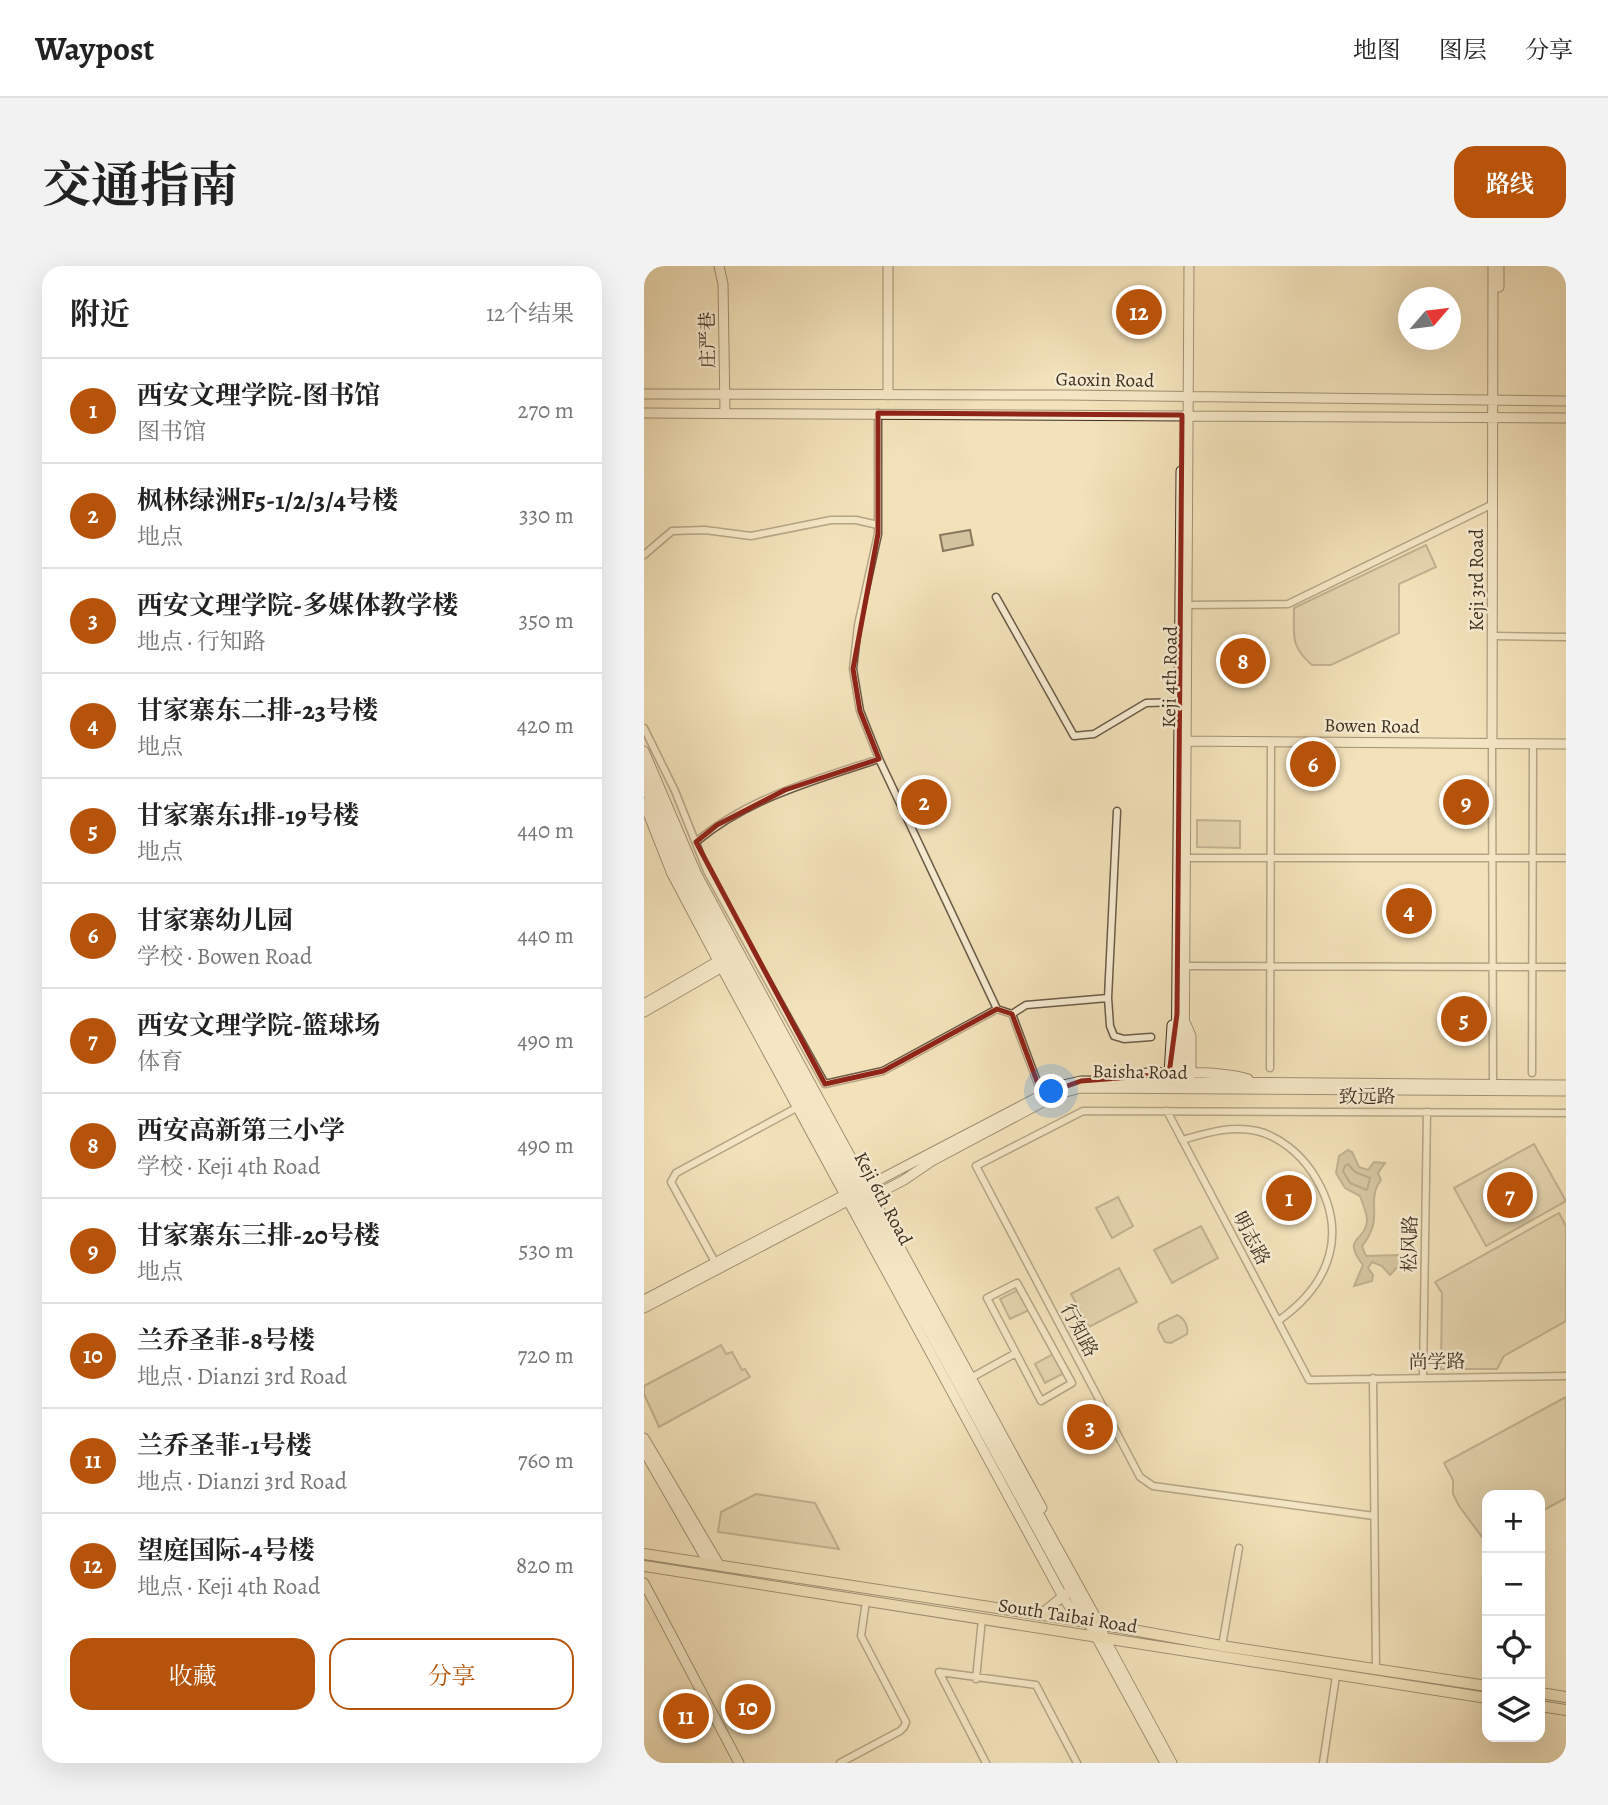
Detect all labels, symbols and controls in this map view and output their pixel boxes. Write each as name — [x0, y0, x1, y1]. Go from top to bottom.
text: Waypost — [35, 26, 154, 71]
text: 地图 — [1353, 34, 1401, 66]
text: 图层 — [1439, 34, 1487, 66]
text: 分享 — [1525, 34, 1573, 66]
button: 路线 — [1454, 146, 1566, 218]
text: 交通指南 — [42, 152, 238, 219]
pin: 12 — [1116, 286, 1162, 338]
north arrow — [1398, 287, 1461, 350]
text: 附近 — [70, 294, 130, 334]
text: 12个结果 — [486, 298, 574, 329]
street label: 庄严巷 — [695, 311, 721, 369]
street label: Gaoxin Road — [1055, 366, 1155, 394]
text: 西安文理学院-图书馆 — [137, 378, 380, 413]
text: 1 — [89, 395, 97, 426]
text: 270 m — [517, 395, 574, 426]
text: 图书馆 — [137, 416, 206, 447]
text: 枫林绿洲F5-1/2/3/4号楼 — [137, 483, 398, 518]
text: 2 — [87, 500, 99, 531]
text: 330 m — [519, 500, 574, 531]
text: 地点 — [137, 521, 183, 552]
street label: Keji 3rd Road — [1464, 528, 1490, 631]
text: 西安文理学院-多媒体教学楼 — [137, 588, 458, 623]
text: 3 — [88, 605, 98, 636]
text: 350 m — [519, 605, 574, 636]
street label: Keji 4th Road — [1156, 625, 1184, 728]
text: 地点 · 行知路 — [137, 626, 266, 657]
pin: 8 — [1220, 635, 1266, 687]
text: 甘家寨东二排-23号楼 — [137, 693, 378, 728]
text: 4 — [88, 710, 98, 741]
text: 420 m — [517, 710, 574, 741]
street label: Bowen Road — [1324, 712, 1421, 740]
text: 地点 — [137, 731, 183, 762]
pin: 6 — [1290, 738, 1336, 790]
pin: 2 — [901, 776, 947, 828]
pin: 9 — [1443, 776, 1489, 828]
text: 甘家寨东1排-19号楼 — [137, 798, 359, 833]
text: 5 — [88, 815, 98, 846]
text: 440 m — [517, 815, 574, 846]
text: 地点 — [137, 836, 183, 867]
pin: 4 — [1386, 885, 1432, 937]
text: 甘家寨幼儿园 — [137, 903, 293, 938]
text: 6 — [88, 920, 98, 951]
text: 440 m — [517, 920, 574, 951]
text: 学校 · Bowen Road — [137, 941, 312, 972]
pin: 5 — [1441, 993, 1487, 1045]
text: 西安文理学院-篮球场 — [137, 1008, 380, 1043]
text: 7 — [88, 1025, 98, 1056]
text: 490 m — [517, 1025, 574, 1056]
text: 体育 — [137, 1046, 183, 1077]
street label: Baisha Road — [1092, 1058, 1189, 1086]
your location — [1034, 1074, 1068, 1108]
street label: 致远路 — [1338, 1084, 1396, 1110]
text: 西安高新第三小学 — [137, 1113, 345, 1148]
text: 8 — [87, 1130, 99, 1161]
text: 490 m — [517, 1130, 574, 1161]
street label: Keji 6th Road — [848, 1147, 919, 1250]
text: 学校 · Keji 4th Road — [137, 1151, 320, 1182]
pin: 7 — [1487, 1169, 1533, 1221]
pin: 1 — [1266, 1172, 1312, 1224]
street label: 明志路 — [1226, 1207, 1276, 1270]
street label: 松风路 — [1397, 1215, 1423, 1273]
text: 甘家寨东三排-20号楼 — [137, 1218, 380, 1253]
text: 9 — [88, 1235, 98, 1266]
text: 530 m — [519, 1235, 574, 1266]
text: 地点 — [137, 1256, 183, 1287]
street label: 行知路 — [1054, 1299, 1104, 1362]
text: 兰乔圣菲-8号楼 — [137, 1323, 315, 1358]
text: 10 — [83, 1340, 103, 1371]
text: 720 m — [517, 1340, 574, 1371]
street label: 尚学路 — [1408, 1349, 1466, 1375]
text: 地点 · Dianzi 3rd Road — [137, 1361, 347, 1392]
pin: 3 — [1067, 1401, 1113, 1453]
text: 兰乔圣菲-1号楼 — [137, 1428, 312, 1463]
text: 11 — [85, 1445, 101, 1476]
text: 760 m — [518, 1445, 574, 1476]
text: 地点 · Dianzi 3rd Road — [137, 1466, 347, 1497]
map controls — [1482, 1490, 1545, 1742]
button: + — [1482, 1490, 1545, 1553]
text: 望庭国际-4号楼 — [137, 1533, 314, 1568]
text: 12 — [83, 1550, 103, 1581]
text: 820 m — [516, 1550, 574, 1581]
button: − — [1482, 1553, 1545, 1616]
text: 地点 · Keji 4th Road — [137, 1571, 320, 1602]
street label: South Taibai Road — [996, 1592, 1140, 1640]
button: locate — [1482, 1616, 1545, 1679]
button: 收藏 — [70, 1638, 315, 1710]
button: 分享 — [329, 1638, 574, 1710]
button: layers — [1482, 1679, 1545, 1742]
pin: 10 — [725, 1681, 771, 1733]
pin: 11 — [663, 1690, 709, 1742]

